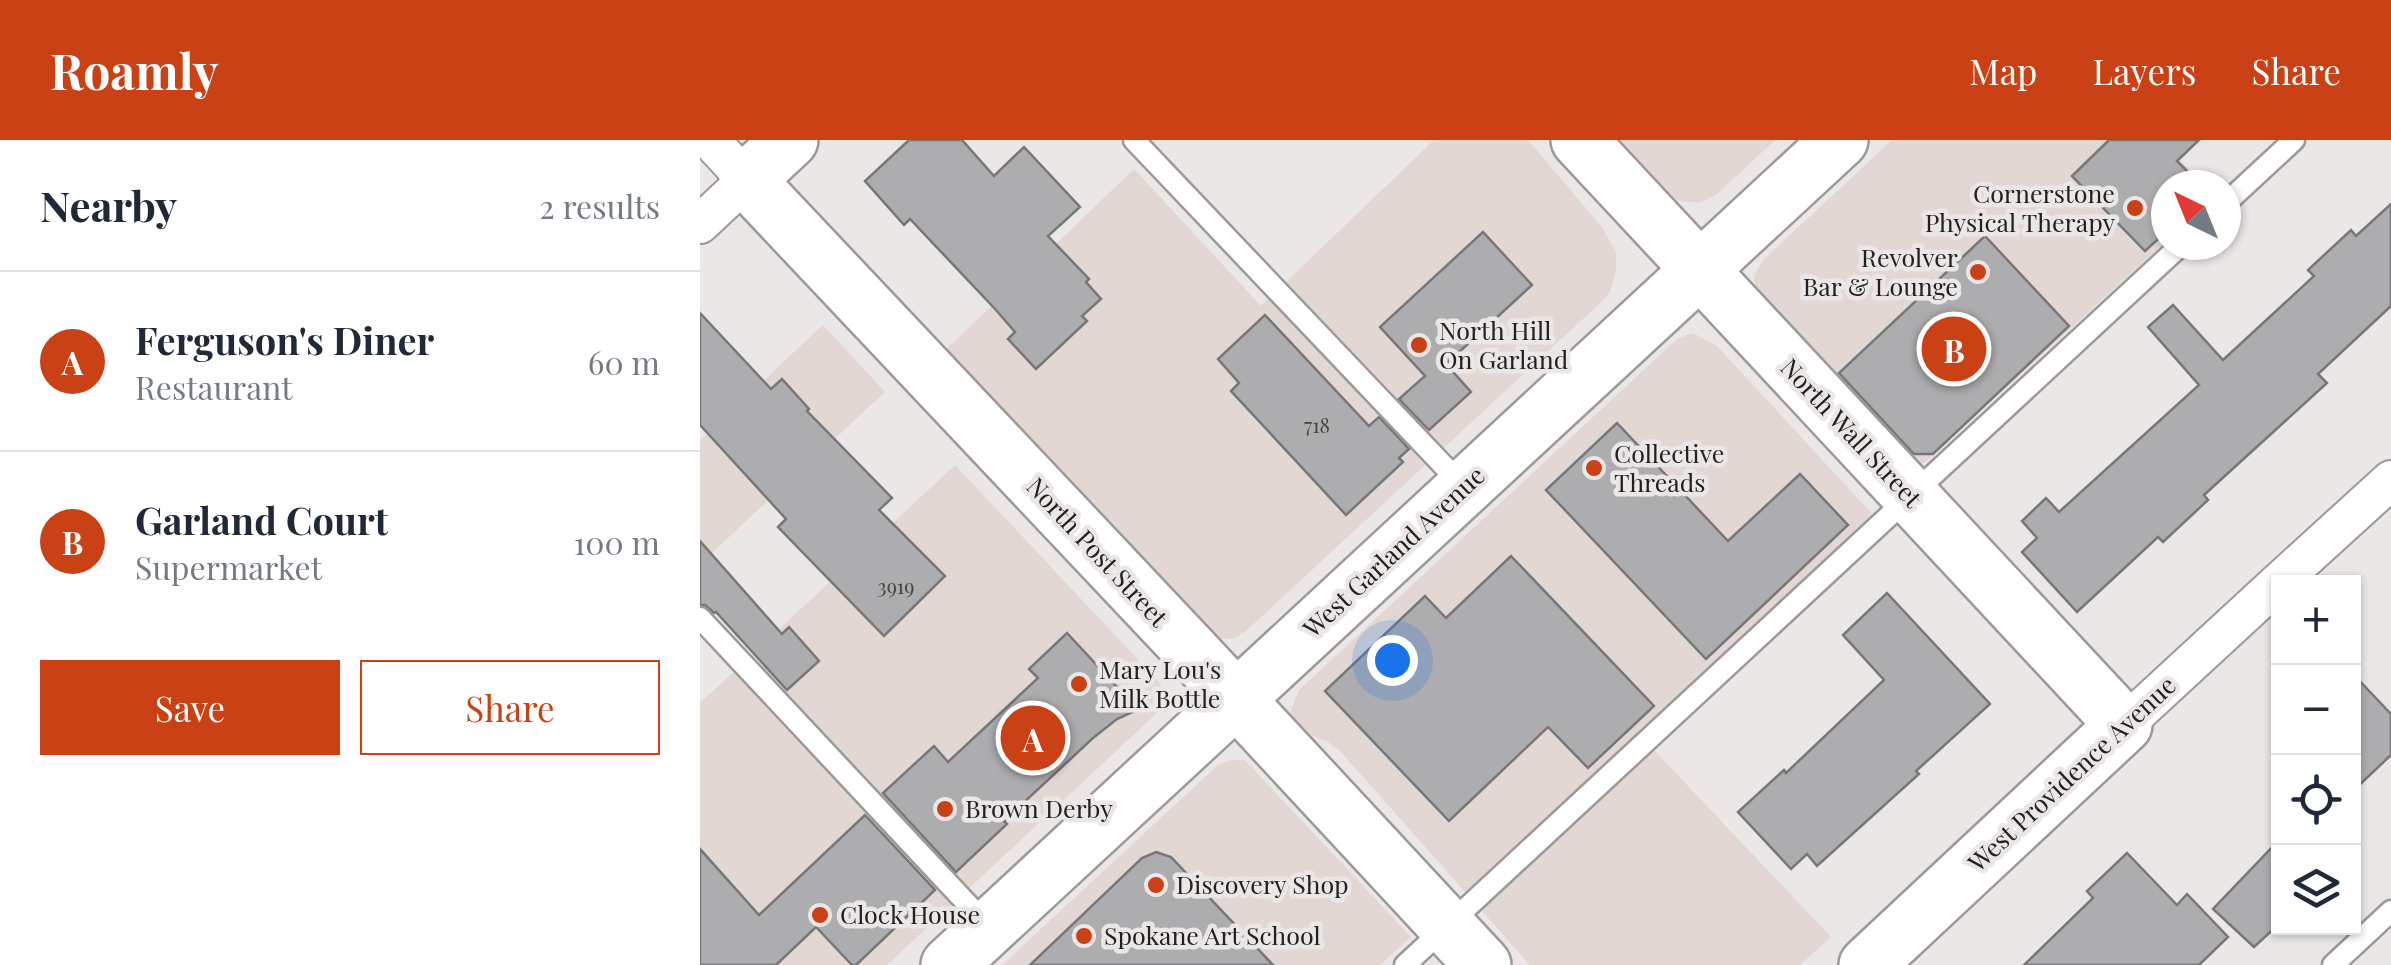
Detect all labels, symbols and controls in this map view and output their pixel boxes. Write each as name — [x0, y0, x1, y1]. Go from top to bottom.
text: Roamly — [50, 38, 218, 102]
text: Map — [1969, 47, 2037, 94]
text: Layers — [2092, 47, 2197, 94]
text: Share — [2252, 47, 2341, 94]
north arrow — [2151, 170, 2241, 260]
place label: Cornerstone Physical Therapy — [1925, 176, 2115, 238]
text: Nearby — [40, 177, 177, 233]
text: 2 results — [539, 184, 660, 227]
marker: Cornerstone Physical Therapy — [2124, 197, 2146, 219]
place label: Revolver Bar & Lounge — [1803, 240, 1958, 302]
marker: Revolver Bar & Lounge — [1967, 261, 1989, 283]
pin: B — [1922, 312, 1986, 386]
place label: North Hill On Garland — [1439, 313, 1568, 375]
text: Ferguson's Diner — [135, 314, 434, 365]
marker: North Hill On Garland — [1408, 334, 1430, 356]
text: A — [62, 340, 83, 383]
text: 60 m — [588, 340, 660, 383]
street label: North Wall Street — [1774, 350, 1931, 514]
text: Restaurant — [135, 365, 293, 408]
house number: 718 — [1304, 411, 1330, 438]
place label: Collective Threads — [1614, 436, 1724, 498]
marker: Collective Threads — [1583, 457, 1605, 479]
street label: West Garland Avenue — [1294, 458, 1491, 644]
street label: North Post Street — [1020, 469, 1177, 634]
text: Garland Court — [135, 494, 388, 545]
text: B — [62, 520, 83, 563]
text: 100 m — [573, 520, 660, 563]
text: Supermarket — [135, 545, 322, 588]
house number: 3919 — [878, 572, 914, 599]
map controls — [2271, 575, 2361, 935]
button: + — [2271, 575, 2361, 665]
your location — [1367, 635, 1418, 686]
place label: Mary Lou's Milk Bottle — [1099, 652, 1221, 714]
button: Save — [40, 660, 340, 755]
button: Share — [360, 660, 660, 755]
button: − — [2271, 665, 2361, 755]
street label: West Providence Avenue — [1959, 668, 2182, 879]
marker: Mary Lou's Milk Bottle — [1068, 673, 1090, 695]
pin: A — [1000, 700, 1066, 776]
button: locate — [2271, 755, 2361, 845]
place label: Brown Derby — [965, 791, 1113, 824]
marker: Brown Derby — [934, 798, 956, 820]
button: layers — [2271, 845, 2361, 935]
place label: Discovery Shop — [1176, 867, 1349, 900]
marker: Discovery Shop — [1145, 874, 1167, 896]
place label: Clock House — [840, 897, 980, 930]
marker: Clock House — [809, 904, 831, 926]
place label: Spokane Art School — [1104, 918, 1321, 951]
marker: Spokane Art School — [1073, 925, 1095, 947]

